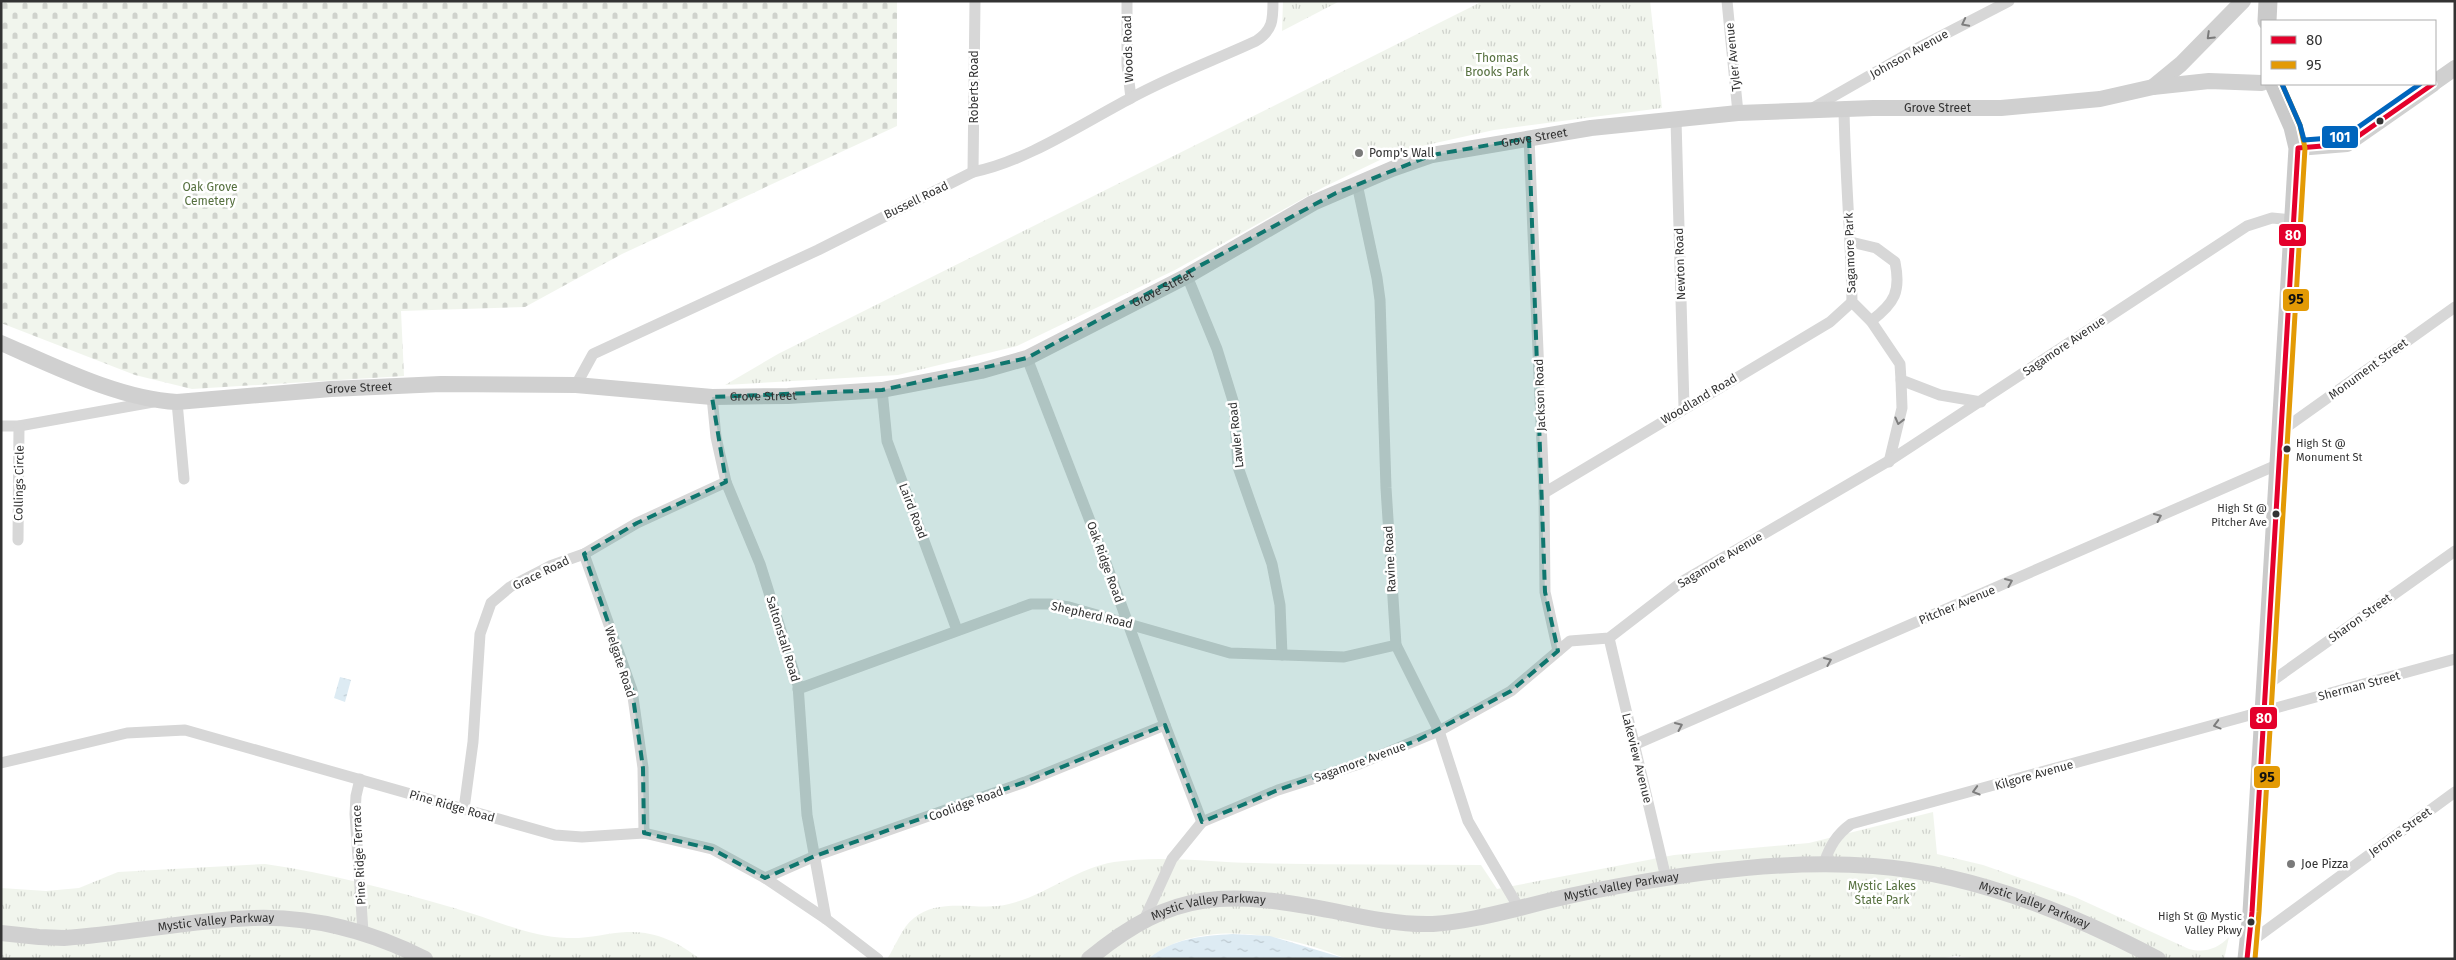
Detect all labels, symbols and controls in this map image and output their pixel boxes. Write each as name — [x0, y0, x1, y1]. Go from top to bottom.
street label: Woods Road — [1120, 15, 1136, 83]
one-way arrow — [1961, 17, 1970, 27]
legend — [2261, 20, 2436, 85]
street label: Tyler Avenue — [1722, 22, 1744, 92]
street label: Johnson Avenue — [1867, 27, 1951, 81]
one-way arrow — [2206, 30, 2215, 39]
text: 80 — [2306, 31, 2323, 49]
street label: Roberts Road — [967, 50, 981, 124]
park label: Thomas Brooks Park — [1465, 51, 1530, 79]
text: 95 — [2306, 56, 2321, 74]
street label: Grove Street — [1904, 101, 1972, 115]
unlabelled marker — [2375, 116, 2385, 126]
street label: Grove Street — [1500, 125, 1569, 150]
line badge: 101 — [2321, 125, 2359, 149]
text: 101 — [2330, 129, 2350, 146]
place label: Pomp's Wall — [1369, 146, 1435, 160]
marker: Pomp's Wall — [1353, 147, 1365, 159]
street label: Bussell Road — [882, 178, 950, 222]
park label: Oak Grove Cemetery — [182, 180, 238, 208]
street label: Sagamore Park — [1842, 212, 1858, 293]
line badge: 80 — [2278, 223, 2307, 247]
text: 80 — [2285, 227, 2301, 244]
street label: Newton Road — [1672, 228, 1688, 300]
street label: Grove Street — [1130, 267, 1196, 310]
line badge: 95 — [2282, 288, 2310, 312]
text: 95 — [2288, 291, 2304, 308]
street label: Sagamore Avenue — [2020, 313, 2108, 379]
street label: Monument Street — [2326, 335, 2411, 402]
street label: Jackson Road — [1532, 359, 1548, 431]
street label: Woodland Road — [1659, 371, 1739, 427]
street label: Grove Street — [325, 379, 393, 396]
street label: Grove Street — [730, 388, 798, 404]
street label: Lawler Road — [1226, 401, 1246, 469]
one-way arrow — [1894, 417, 1905, 425]
place label: High St @ Monument St — [2296, 437, 2363, 464]
marker: High St @ Monument St — [2282, 444, 2292, 454]
street label: Collings Circle — [11, 445, 27, 521]
street label: Laird Road — [896, 481, 930, 541]
place label: High St @ Pitcher Ave — [2211, 502, 2267, 529]
marker: High St @ Pitcher Ave — [2271, 509, 2281, 519]
one-way arrow — [2153, 512, 2162, 523]
street label: Oak Ridge Road — [1084, 520, 1126, 604]
street label: Ravine Road — [1381, 525, 1399, 593]
street label: Sagamore Avenue — [1675, 529, 1765, 591]
street label: Grace Road — [510, 553, 572, 593]
one-way arrow — [2004, 578, 2013, 588]
street label: Pitcher Avenue — [1917, 583, 1997, 627]
street label: Sharon Street — [2326, 590, 2395, 645]
street label: Saltonstall Road — [763, 594, 803, 684]
street label: Shepherd Road — [1050, 599, 1134, 631]
street label: Welgate Road — [602, 625, 638, 699]
one-way arrow — [1823, 656, 1832, 667]
street label: Sherman Street — [2316, 668, 2402, 704]
line badge: 80 — [2249, 706, 2278, 730]
text: 80 — [2256, 710, 2272, 727]
street label: Lakeview Avenue — [1619, 711, 1655, 805]
one-way arrow — [2212, 719, 2221, 730]
one-way arrow — [1674, 721, 1683, 732]
street label: Sagamore Avenue — [1312, 739, 1408, 785]
street label: Kilgore Avenue — [1993, 757, 2075, 793]
line badge: 95 — [2253, 765, 2281, 789]
text: 95 — [2259, 769, 2275, 786]
street label: Coolidge Road — [927, 784, 1005, 824]
one-way arrow — [1971, 785, 1980, 796]
street label: Pine Ridge Road — [408, 787, 496, 825]
street label: Jerome Street — [2366, 804, 2435, 859]
street label: Pine Ridge Terrace — [349, 805, 369, 905]
place label: Joe Pizza — [2301, 857, 2349, 871]
marker: Joe Pizza — [2285, 858, 2297, 870]
street label: Mystic Valley Parkway — [1562, 869, 1680, 904]
street label: Mystic Valley Parkway — [1977, 878, 2092, 932]
park label: Mystic Lakes State Park — [1848, 879, 1916, 907]
street label: Mystic Valley Parkway — [1149, 891, 1266, 923]
place label: High St @ Mystic Valley Pkwy — [2158, 910, 2243, 937]
street label: Mystic Valley Parkway — [157, 911, 274, 934]
marker: High St @ Mystic Valley Pkwy — [2246, 917, 2256, 927]

